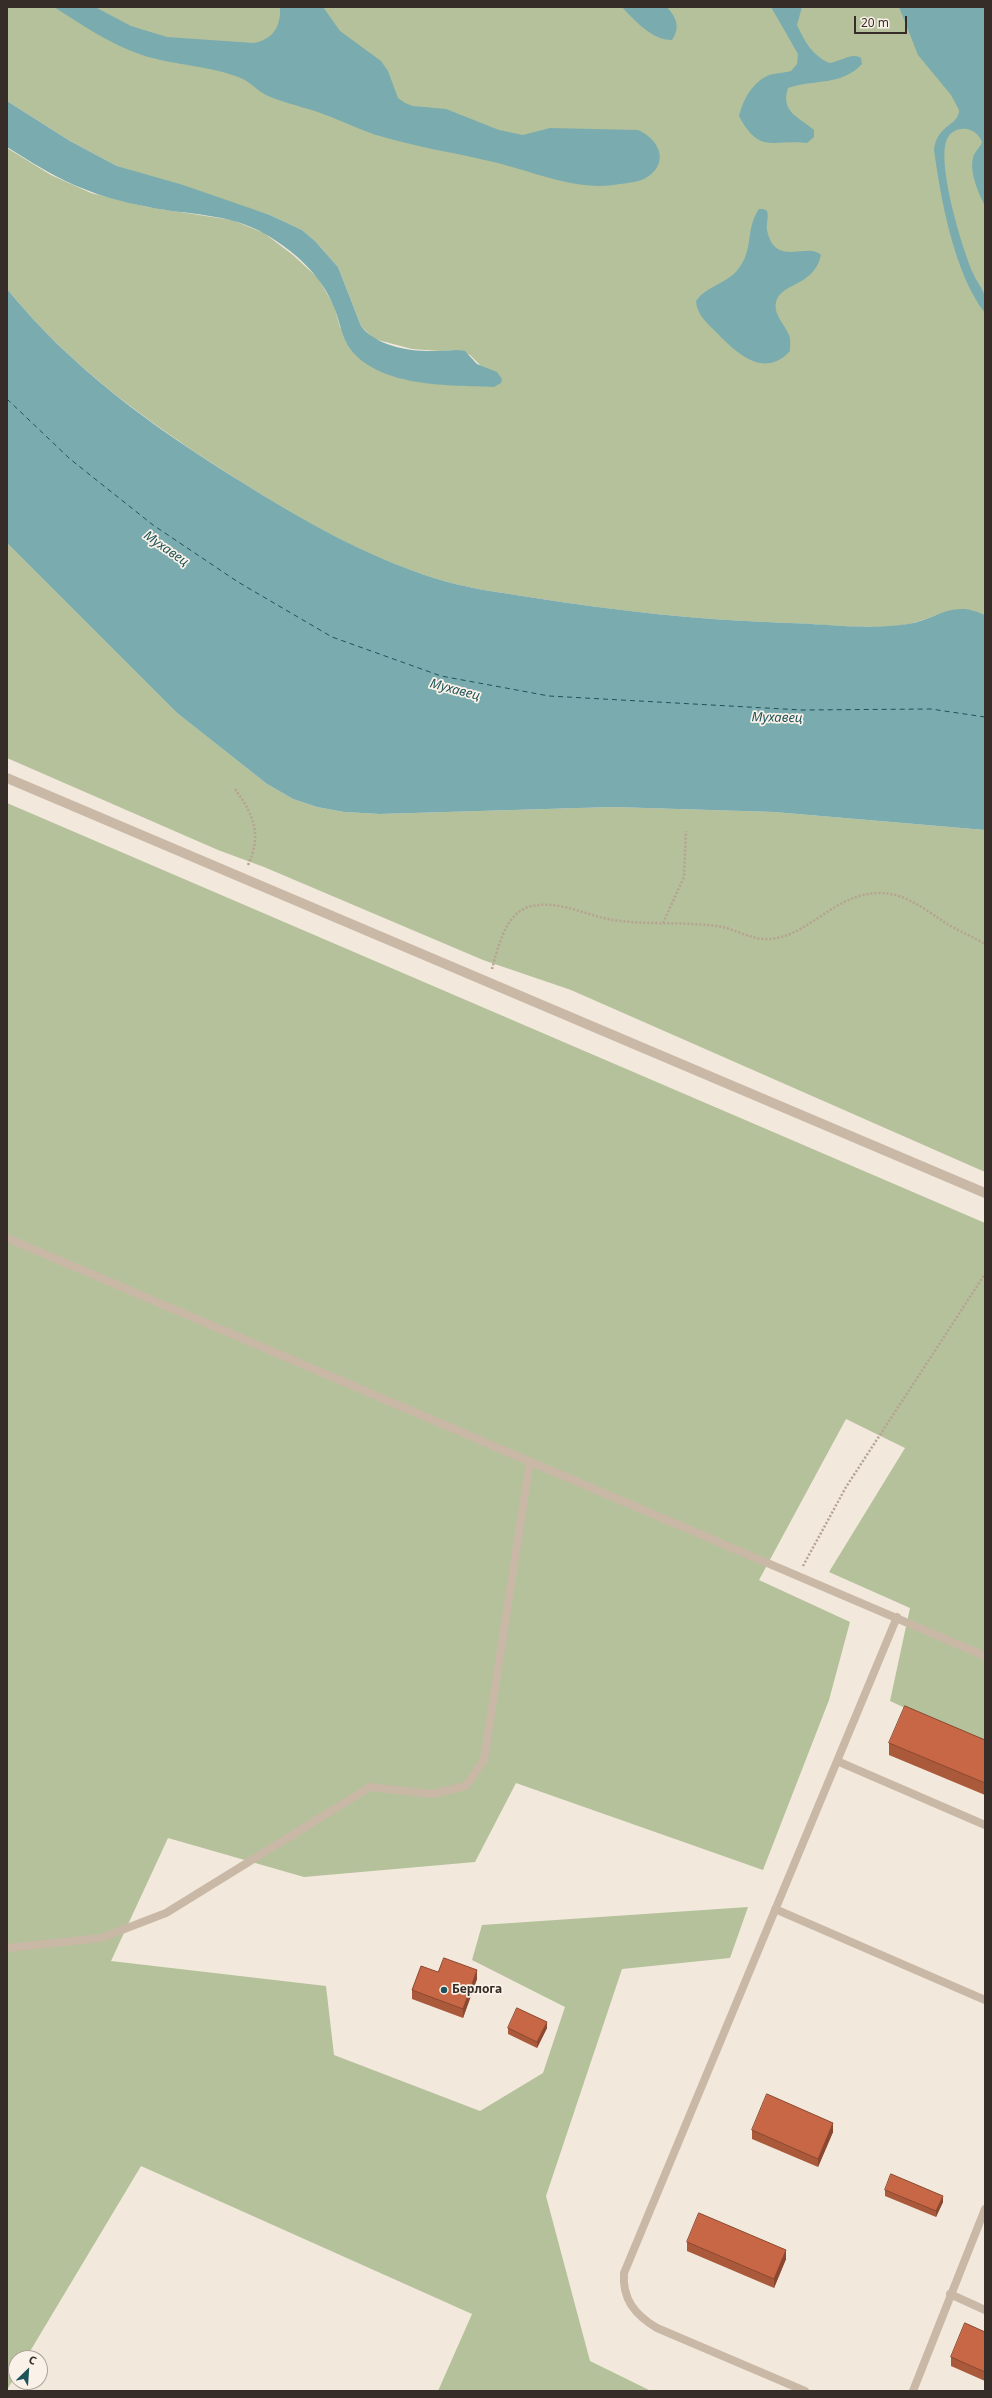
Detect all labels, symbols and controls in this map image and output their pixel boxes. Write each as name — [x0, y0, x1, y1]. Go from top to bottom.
scale bar — [856, 8, 909, 34]
text: 20 m — [861, 14, 889, 31]
water label: Мухавец — [141, 528, 191, 570]
water label: Мухавец — [428, 676, 482, 704]
water label: Мухавец — [751, 710, 803, 726]
place label: Берлога — [452, 1983, 502, 1997]
marker: Берлога — [439, 1985, 449, 1995]
north arrow — [8, 2350, 48, 2390]
text: С — [26, 2351, 39, 2368]

